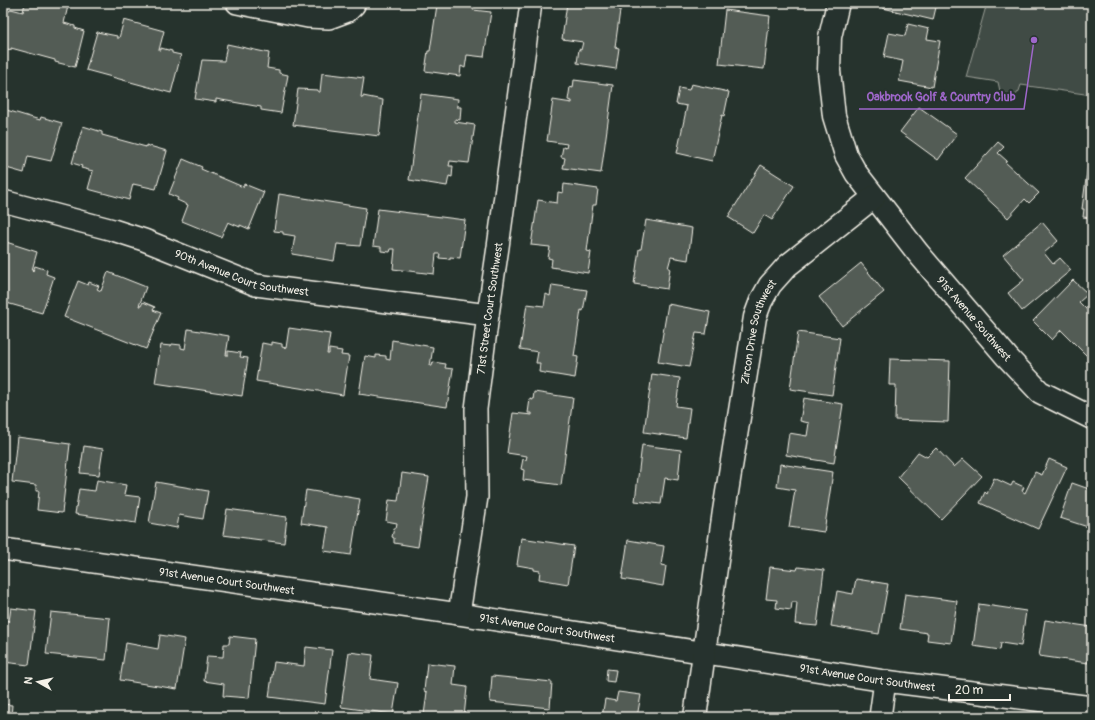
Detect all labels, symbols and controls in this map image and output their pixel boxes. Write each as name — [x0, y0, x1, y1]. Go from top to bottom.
callout: Oakbrook Golf & Country Club — [859, 85, 1024, 109]
text: Oakbrook Golf & Country Club — [866, 90, 1016, 105]
street label: 71st Street Court Southwest — [474, 241, 506, 375]
street label: 90th Avenue Court Southwest — [173, 247, 310, 299]
street label: 91st Avenue Southwest — [934, 274, 1014, 365]
street label: Zircon Drive Southwest — [738, 276, 779, 385]
street label: 91st Avenue Court Southwest — [158, 565, 296, 598]
street label: 91st Avenue Court Southwest — [479, 611, 616, 646]
north arrow — [18, 662, 58, 702]
street label: 91st Avenue Court Southwest — [799, 662, 936, 694]
text: N — [22, 676, 36, 685]
scale bar — [949, 676, 1010, 702]
text: 20 m — [955, 683, 984, 698]

